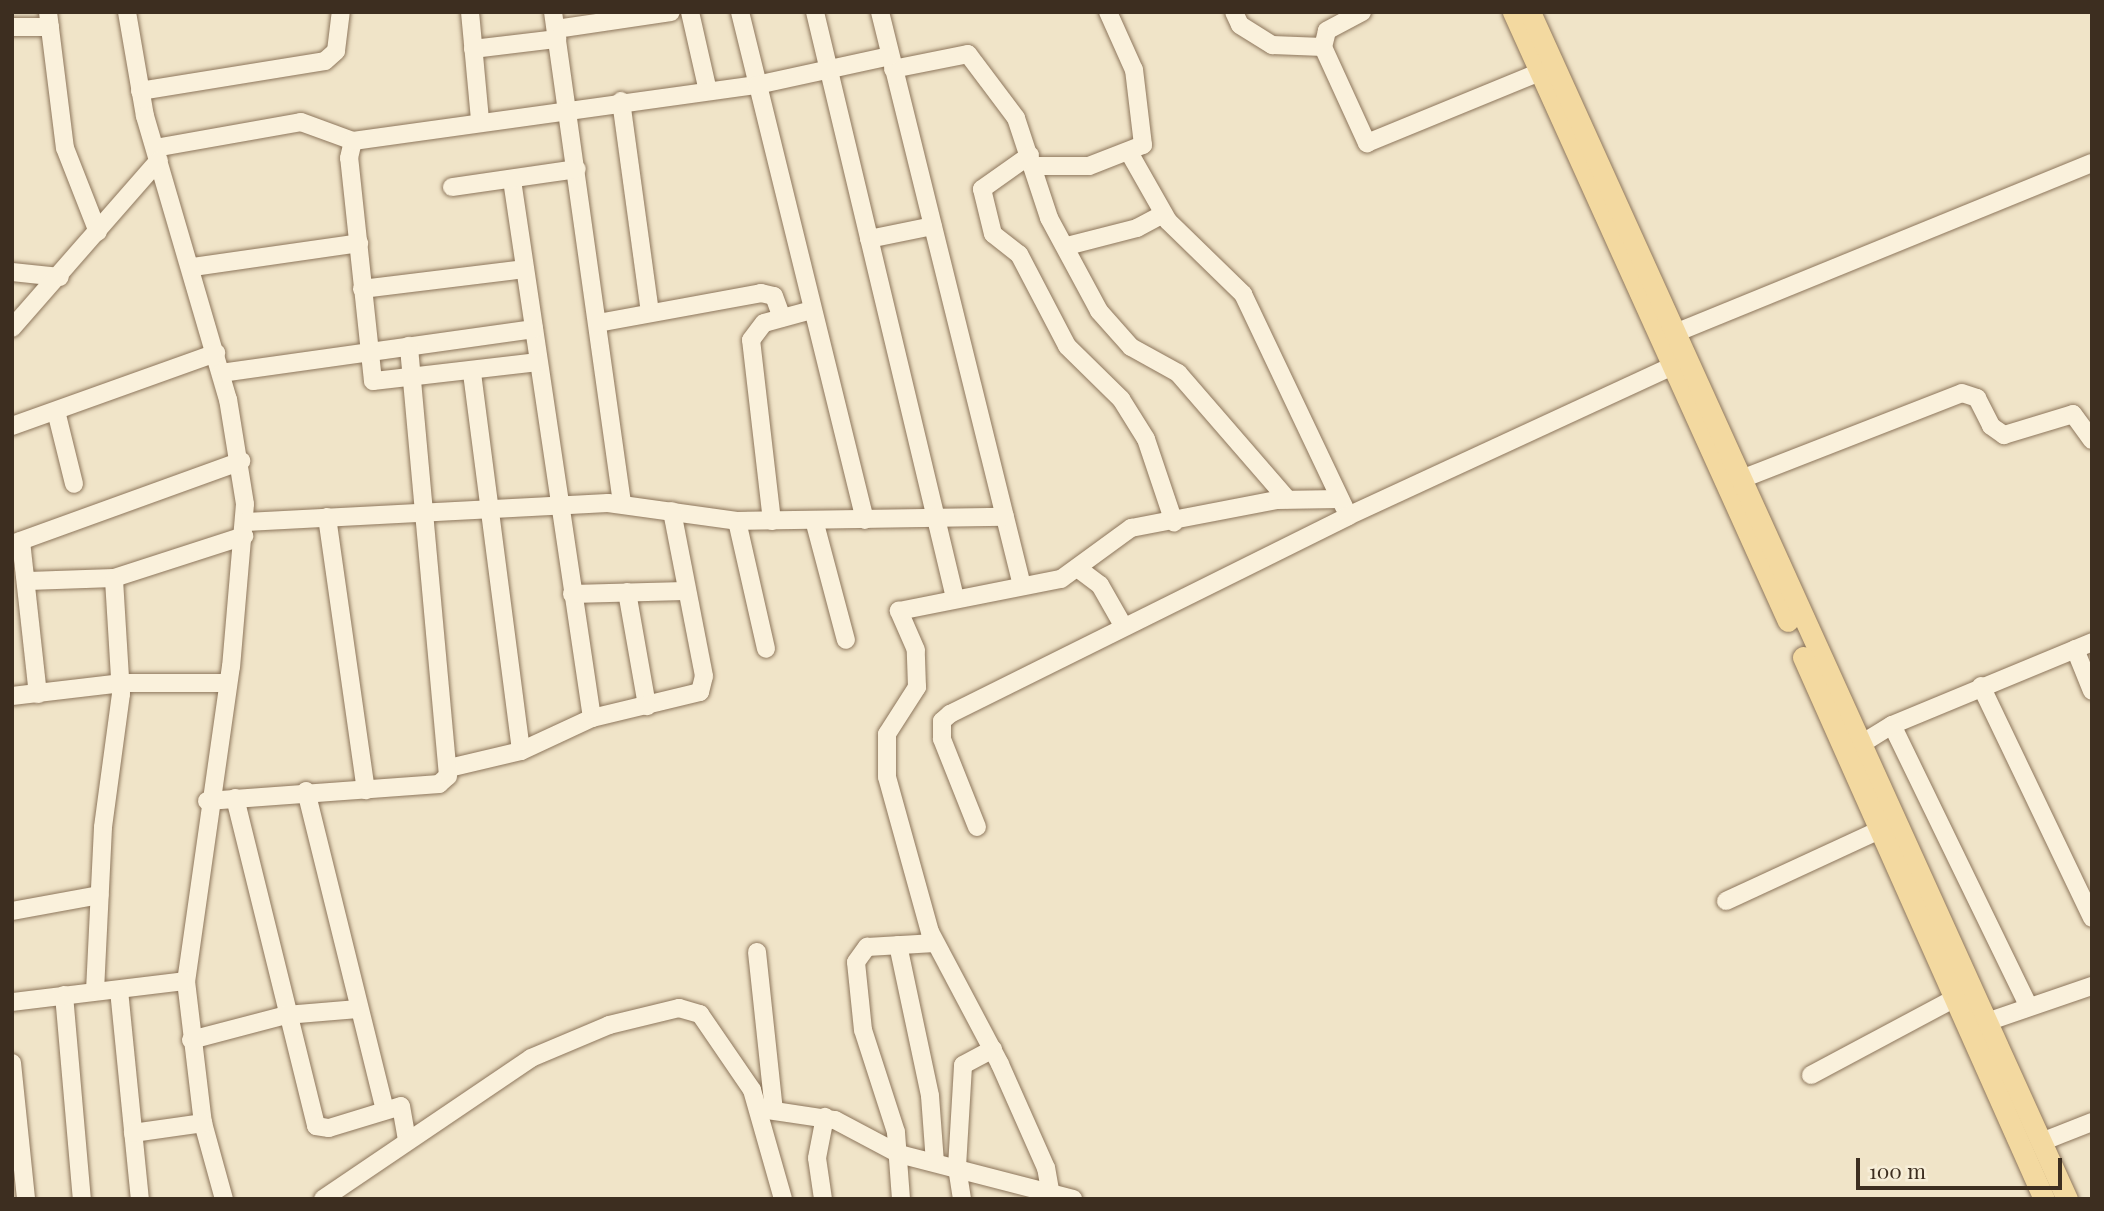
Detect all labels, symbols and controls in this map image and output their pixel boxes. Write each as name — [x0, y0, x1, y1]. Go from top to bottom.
scale bar — [1859, 1144, 2066, 1188]
text: 100 m — [1869, 1156, 1926, 1184]

